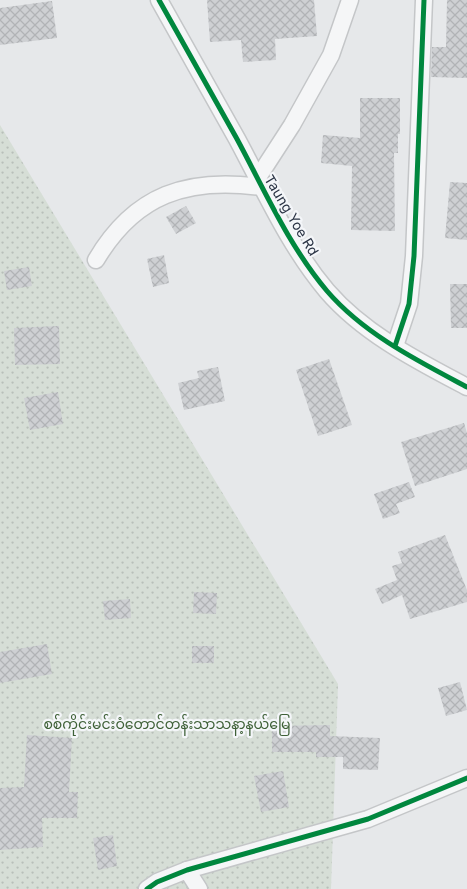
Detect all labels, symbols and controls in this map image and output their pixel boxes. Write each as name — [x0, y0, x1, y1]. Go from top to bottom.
street label: Taung Yoe Rd — [261, 172, 323, 258]
park label: စစ်ကိုင်းမင်းဝံတောင်တန်းသာသနာ့နယ်မြေ — [43, 714, 291, 736]

